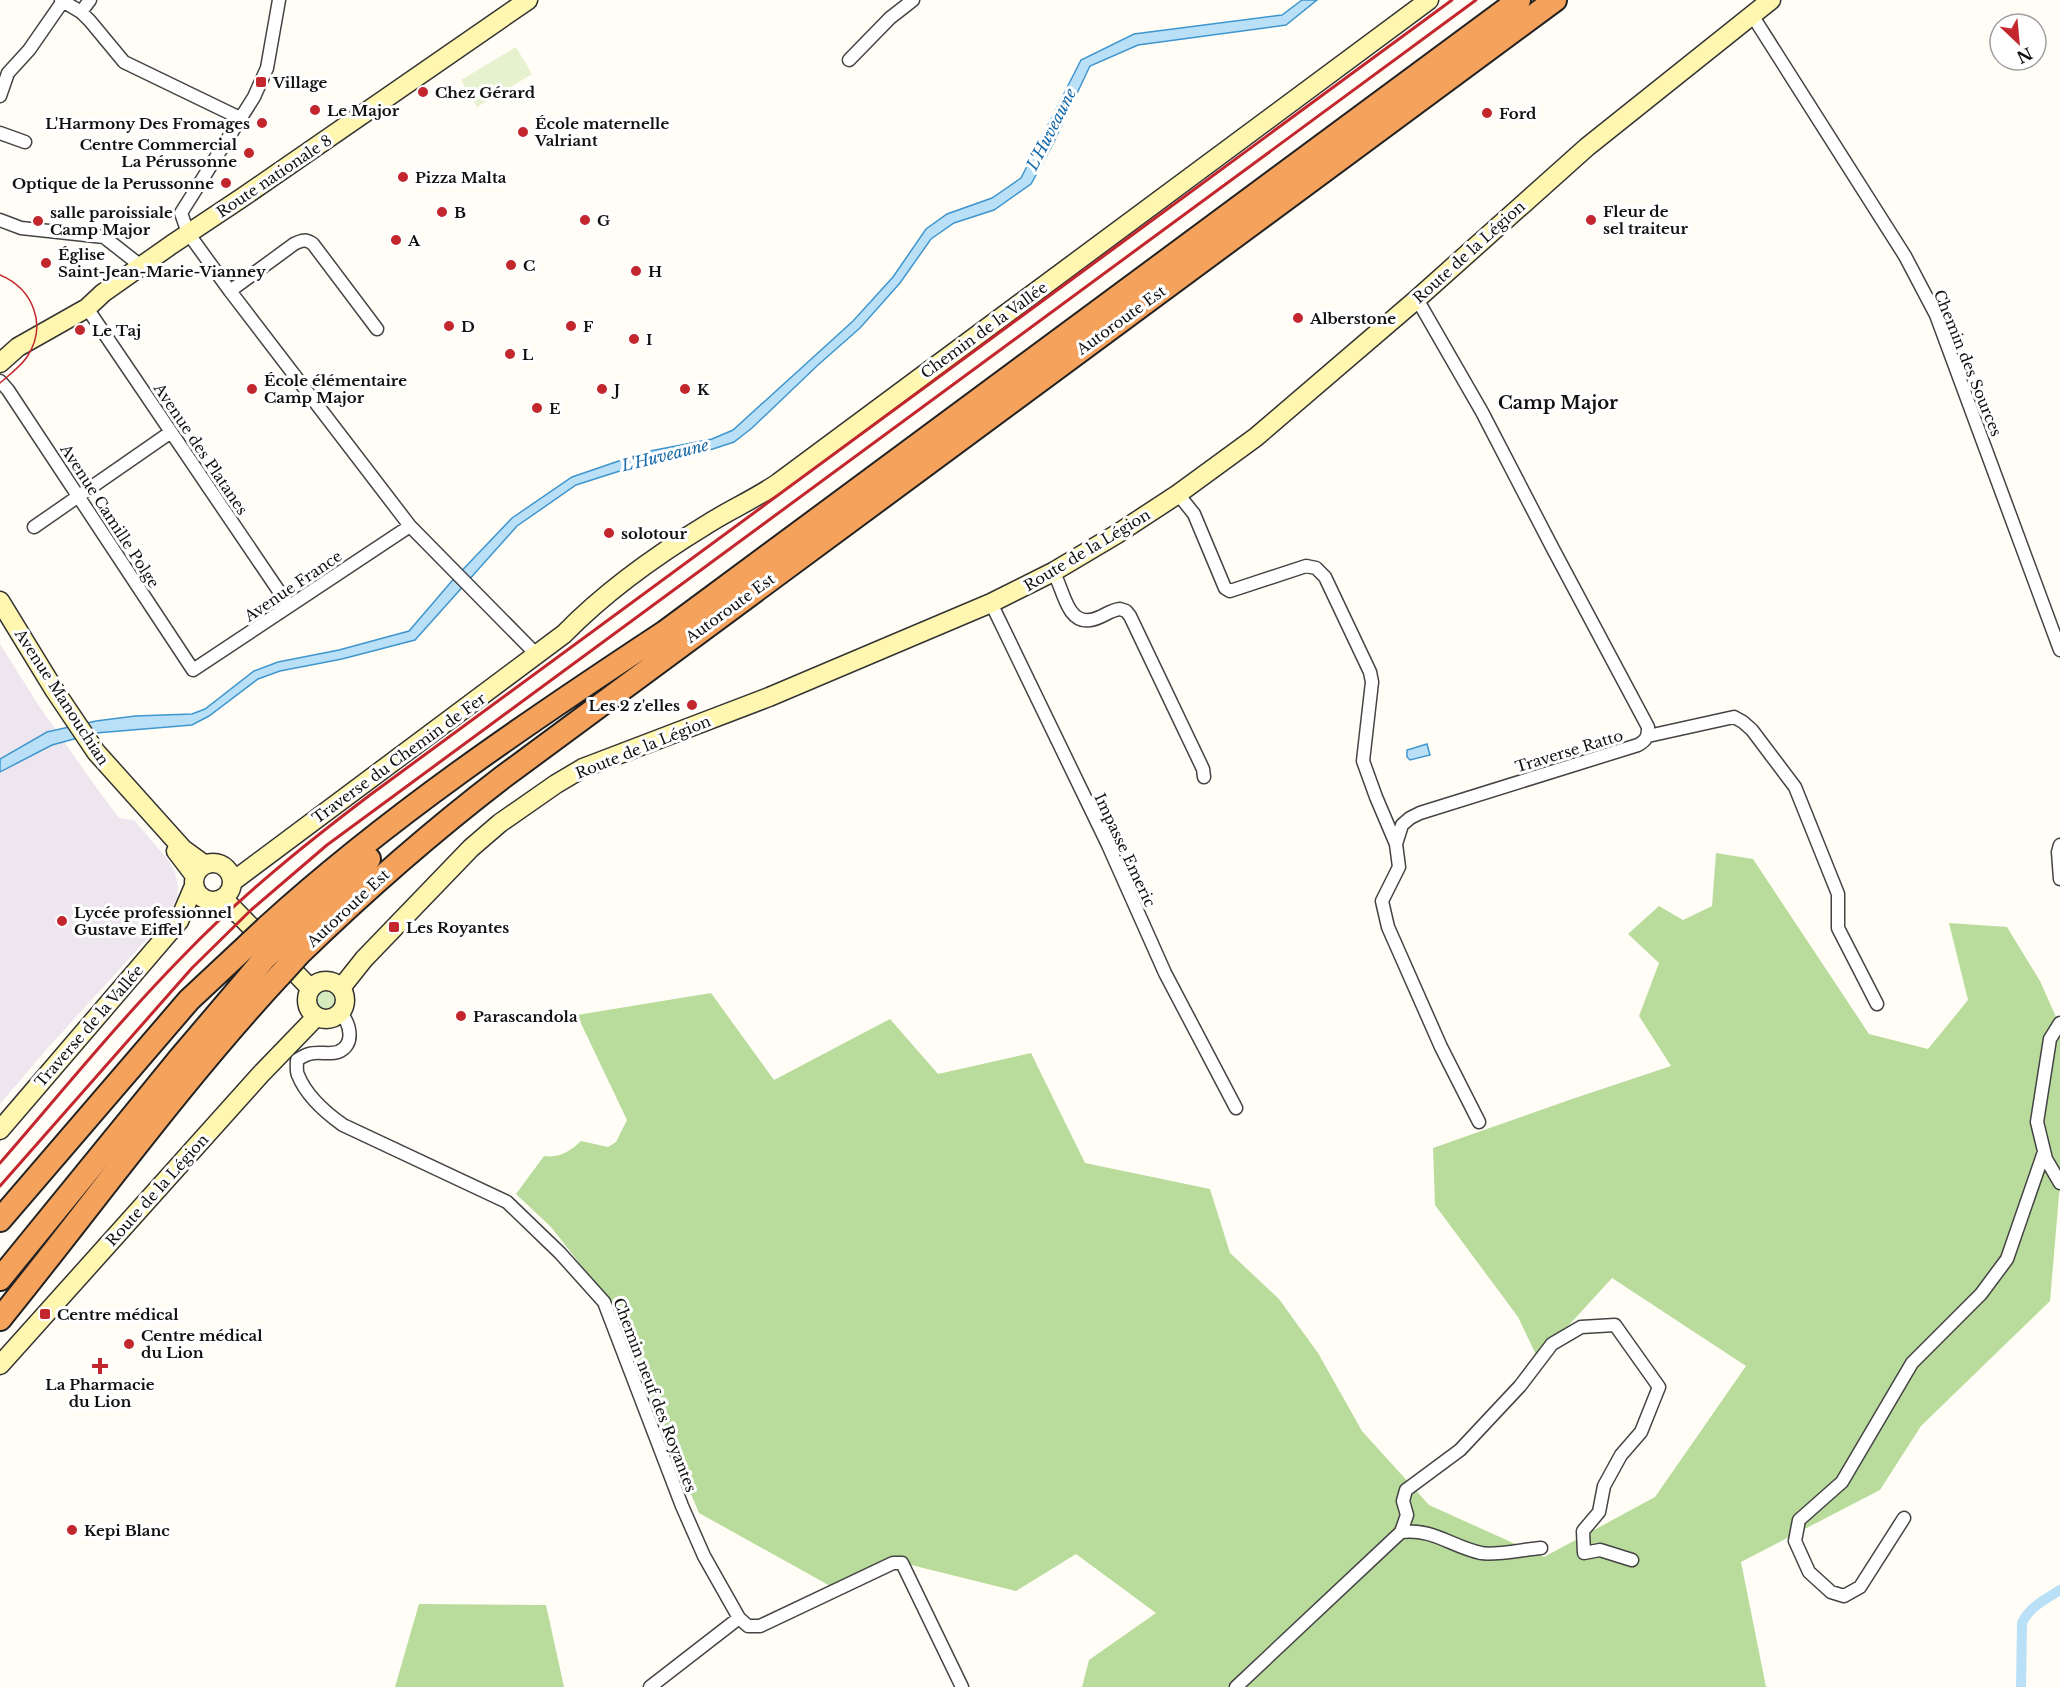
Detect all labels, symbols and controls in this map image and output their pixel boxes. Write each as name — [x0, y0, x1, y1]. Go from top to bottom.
north arrow — [1988, 12, 2048, 72]
text: N — [2013, 43, 2036, 68]
place label: Village — [272, 73, 328, 92]
marker: Village — [254, 75, 268, 89]
place label: Chez Gérard — [435, 83, 536, 102]
water label: L'Huveaune — [1021, 84, 1080, 174]
marker: Chez Gérard — [416, 85, 430, 99]
place label: Le Major — [327, 101, 400, 120]
marker: Le Major — [308, 103, 322, 117]
place label: Ford — [1499, 104, 1537, 123]
marker: Ford — [1480, 106, 1494, 120]
place label: L'Harmony Des Fromages — [45, 114, 250, 133]
place label: École maternelle Valriant — [534, 114, 669, 150]
marker: L'Harmony Des Fromages — [255, 116, 269, 130]
marker: École maternelle Valriant — [516, 125, 530, 139]
street label: Route nationale 8 — [213, 130, 335, 222]
place label: Centre Commercial La Pérussonne — [80, 135, 238, 171]
marker: Centre Commercial La Pérussonne — [242, 146, 256, 160]
place label: Pizza Malta — [415, 168, 507, 187]
marker: Pizza Malta — [396, 170, 410, 184]
place label: Optique de la Perussonne — [12, 174, 214, 193]
marker: Optique de la Perussonne — [219, 176, 233, 190]
street label: Route de la Légion — [1409, 197, 1529, 307]
place label: Fleur de sel traiteur — [1603, 202, 1688, 238]
place label: salle paroissiale Camp Major — [50, 203, 173, 239]
place label: B — [454, 203, 466, 222]
marker: B — [435, 205, 449, 219]
place label: G — [597, 211, 610, 230]
marker: G — [578, 213, 592, 227]
marker: Fleur de sel traiteur — [1584, 213, 1598, 227]
marker: salle paroissiale Camp Major — [31, 214, 45, 228]
place label: A — [407, 231, 421, 250]
marker: A — [389, 233, 403, 247]
place label: Église Saint-Jean-Marie-Vianney — [58, 245, 266, 281]
marker: Église Saint-Jean-Marie-Vianney — [39, 256, 53, 270]
place label: C — [523, 256, 535, 275]
marker: C — [504, 258, 518, 272]
place label: H — [648, 262, 662, 281]
marker: H — [629, 264, 643, 278]
street label: Chemin de la Vallée — [917, 278, 1051, 382]
street label: Autoroute Est — [1072, 281, 1170, 359]
street label: Chemin des Sources — [1930, 287, 2006, 439]
place label: Alberstone — [1309, 309, 1396, 328]
marker: Alberstone — [1291, 311, 1305, 325]
place label: D — [461, 317, 475, 336]
place label: F — [583, 317, 594, 336]
marker: D — [442, 319, 456, 333]
marker: F — [564, 319, 578, 333]
place label: Le Taj — [92, 321, 141, 340]
marker: Le Taj — [73, 323, 87, 337]
place label: I — [646, 330, 652, 349]
marker: I — [627, 332, 641, 346]
place label: L — [522, 345, 534, 364]
marker: L — [503, 347, 517, 361]
place label: École élémentaire Camp Major — [264, 371, 407, 407]
street label: Avenue des Platanes — [149, 379, 252, 518]
place label: J — [611, 380, 620, 399]
place label: K — [697, 380, 710, 399]
marker: École élémentaire Camp Major — [245, 382, 259, 396]
marker: J — [595, 382, 609, 396]
marker: K — [678, 382, 692, 396]
district label: Camp Major — [1498, 392, 1618, 414]
place label: E — [549, 399, 560, 418]
marker: E — [530, 401, 544, 415]
water label: L'Huveaune — [618, 434, 711, 476]
street label: Avenue Camille Polge — [56, 440, 164, 591]
street label: Route de la Légion — [1020, 505, 1154, 595]
place label: solotour — [621, 524, 687, 543]
marker: solotour — [602, 526, 616, 540]
street label: Avenue France — [240, 546, 345, 626]
street label: Autoroute Est — [681, 569, 779, 647]
street label: Avenue Manouchian — [10, 625, 113, 769]
street label: Traverse du Chemin de Fer — [309, 688, 490, 827]
place label: Les 2 z'elles — [589, 696, 680, 715]
marker: Les 2 z'elles — [685, 698, 699, 712]
street label: Route de la Légion — [573, 711, 713, 783]
street label: Traverse Ratto — [1513, 726, 1625, 776]
street label: Impasse Emeric — [1090, 790, 1160, 910]
street label: Autoroute Est — [302, 865, 393, 952]
place label: Lycée professionnel Gustave Eiffel — [74, 903, 233, 939]
marker: Lycée professionnel Gustave Eiffel — [55, 914, 69, 928]
place label: Les Royantes — [406, 918, 509, 937]
marker: Les Royantes — [387, 920, 401, 934]
street label: Traverse de la Vallée — [31, 961, 147, 1091]
place label: Parascandola — [473, 1007, 578, 1026]
marker: Parascandola — [454, 1009, 468, 1023]
street label: Route de la Légion — [102, 1130, 212, 1250]
street label: Chemin neuf des Royantes — [609, 1295, 701, 1495]
place label: Centre médical — [57, 1305, 179, 1324]
marker: Centre médical — [38, 1307, 52, 1321]
place label: Centre médical du Lion — [141, 1326, 263, 1362]
marker: Centre médical du Lion — [122, 1337, 136, 1351]
marker: La Pharmacie du Lion — [93, 1359, 107, 1373]
place label: La Pharmacie du Lion — [45, 1375, 155, 1411]
place label: Kepi Blanc — [84, 1521, 170, 1540]
marker: Kepi Blanc — [65, 1523, 79, 1537]

